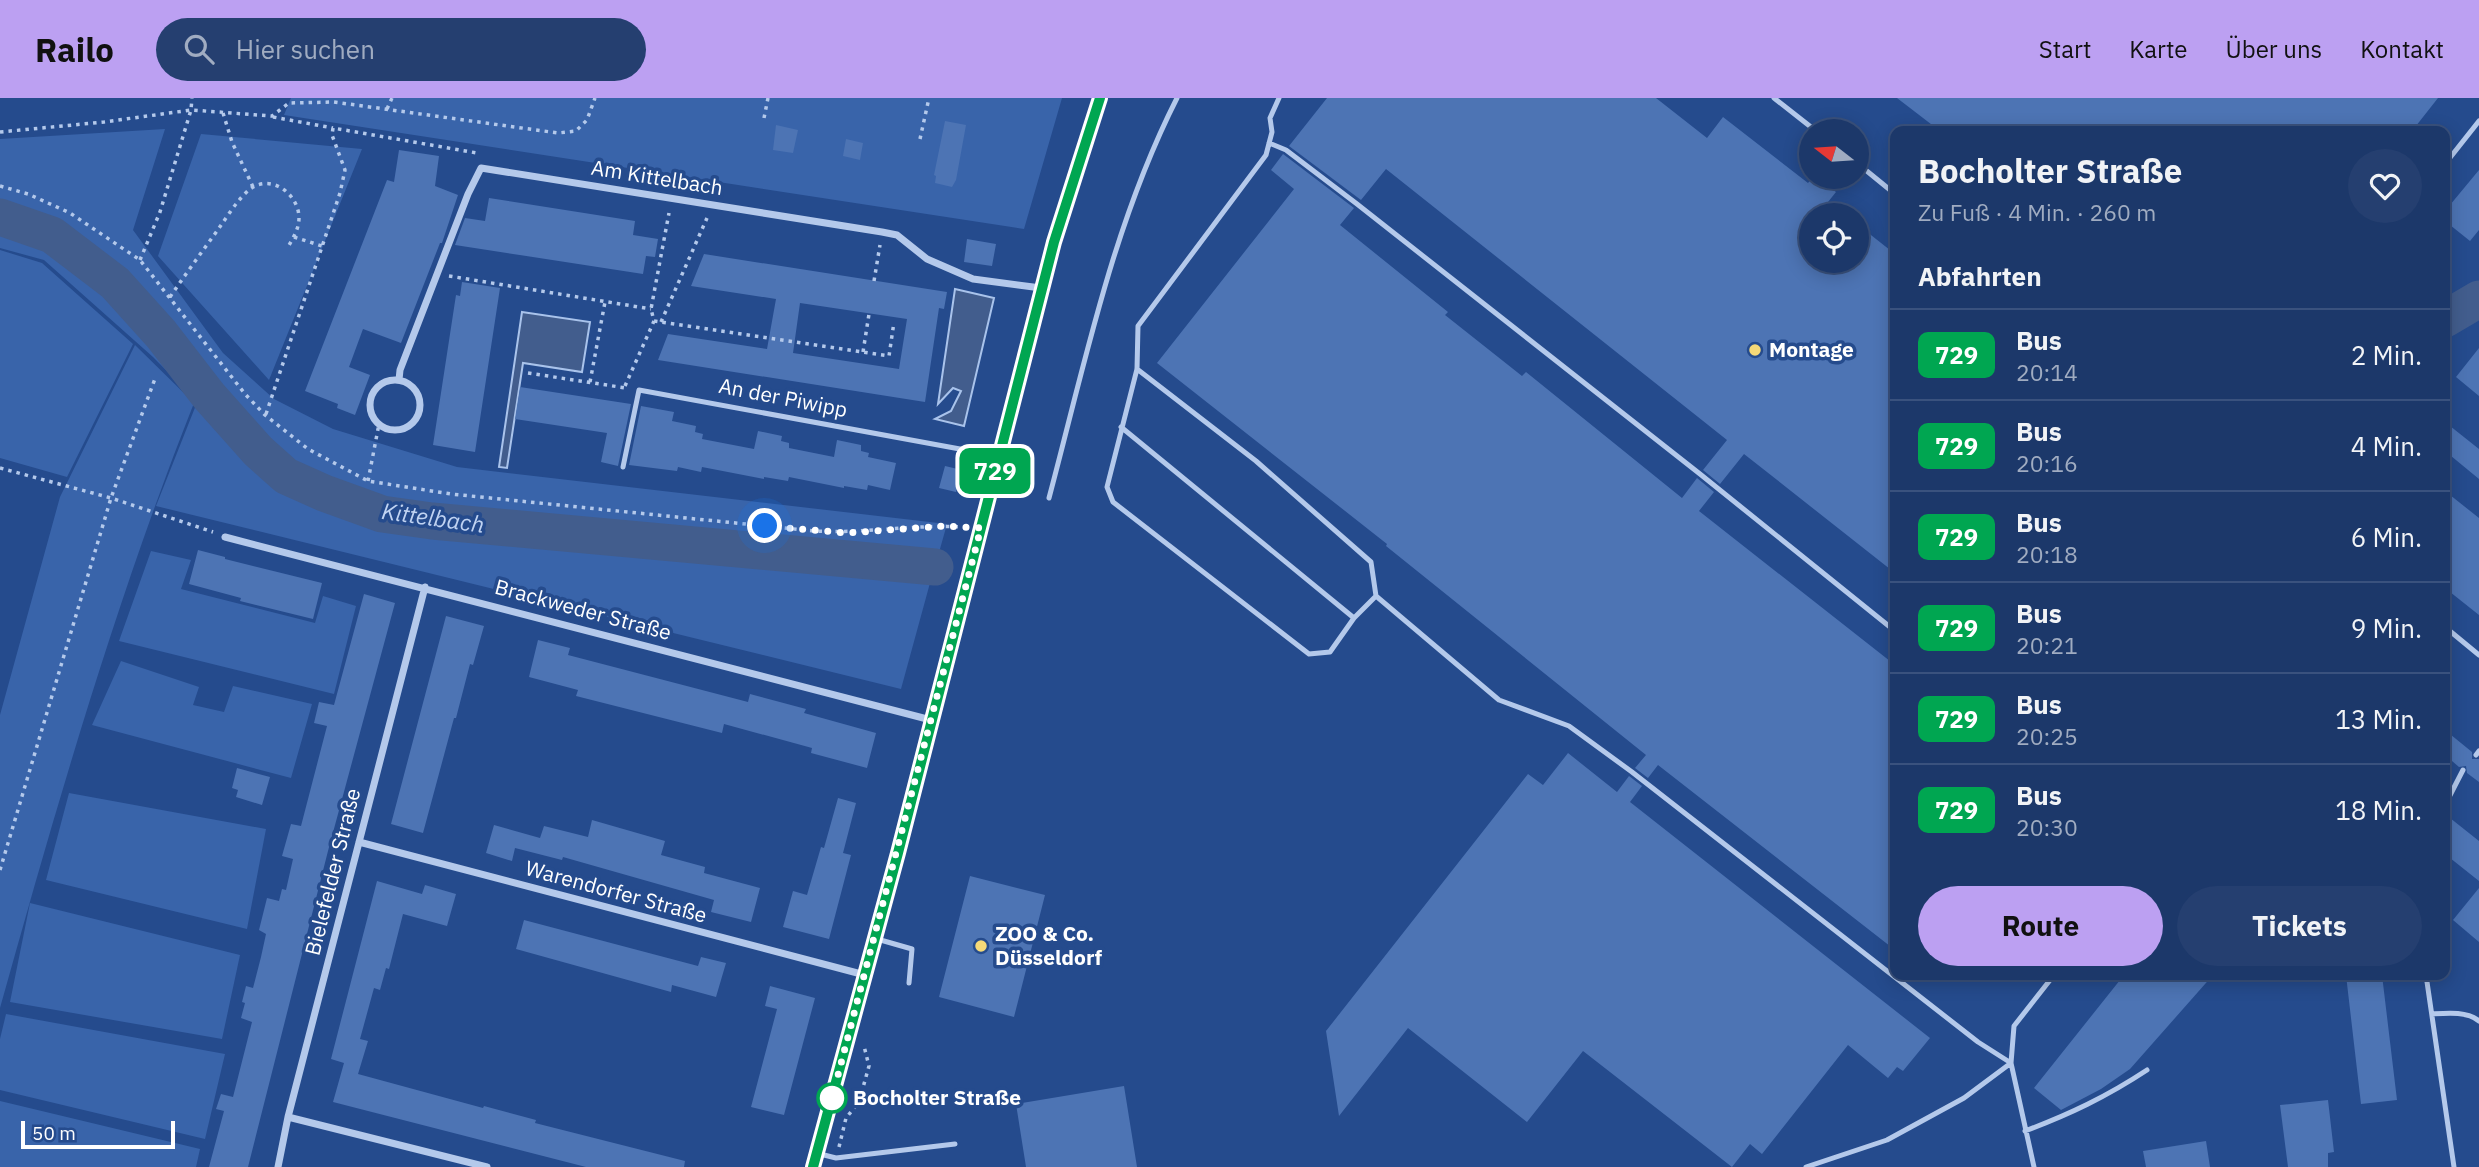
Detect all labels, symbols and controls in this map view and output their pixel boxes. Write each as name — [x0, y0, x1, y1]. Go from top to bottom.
search box — [156, 18, 646, 81]
text: Railo — [35, 28, 114, 71]
icon: search — [180, 30, 218, 68]
text: Hier suchen — [236, 32, 375, 66]
text: Start — [2039, 33, 2091, 65]
text: Karte — [2129, 33, 2187, 65]
text: Über uns — [2225, 33, 2322, 65]
text: Kontakt — [2360, 33, 2444, 65]
north arrow — [1799, 119, 1869, 189]
map controls — [1799, 119, 1869, 273]
text: Bocholter Straße — [1918, 149, 2182, 192]
button: heart — [2348, 149, 2422, 223]
street label: Am Kittelbach — [589, 153, 725, 201]
text: Zu Fuß · 4 Min. · 260 m — [1918, 197, 2156, 227]
button: locate — [1799, 203, 1869, 273]
text: Abfahrten — [1918, 259, 2042, 293]
text: Bus — [2016, 323, 2062, 357]
place label: Montage — [1769, 335, 1854, 363]
text: 2 Min. — [2351, 338, 2422, 372]
text: 729 — [1935, 339, 1978, 371]
marker: Montage — [1747, 342, 1763, 358]
text: 20:14 — [2016, 357, 2078, 387]
street label: An der Piwipp — [716, 371, 850, 423]
text: Bus — [2016, 414, 2062, 448]
text: 4 Min. — [2351, 429, 2422, 463]
text: 729 — [1935, 430, 1978, 462]
line badge: 729 — [955, 448, 1035, 494]
text: 20:16 — [2016, 448, 2078, 478]
text: 729 — [973, 455, 1017, 487]
water label: Kittelbach — [380, 495, 486, 539]
text: Bus — [2016, 505, 2062, 539]
your location — [747, 508, 782, 543]
text: 6 Min. — [2351, 520, 2422, 554]
text: 729 — [1935, 521, 1978, 553]
text: 20:18 — [2016, 539, 2078, 569]
street label: Brackweder Straße — [492, 572, 675, 646]
text: Bus — [2016, 596, 2062, 630]
text: 9 Min. — [2351, 611, 2422, 645]
text: 729 — [1935, 612, 1978, 644]
text: 20:21 — [2016, 630, 2078, 660]
text: Bus — [2016, 687, 2062, 721]
text: 13 Min. — [2335, 702, 2422, 736]
text: 729 — [1935, 703, 1978, 735]
text: 20:25 — [2016, 721, 2078, 751]
text: Bus — [2016, 778, 2062, 812]
street label: Bielefelder Straße — [298, 785, 366, 958]
text: 18 Min. — [2335, 793, 2422, 827]
text: 729 — [1935, 794, 1978, 826]
text: 20:30 — [2016, 812, 2078, 842]
street label: Warendorfer Straße — [522, 853, 710, 929]
button: Route — [1918, 886, 2163, 966]
button: Tickets — [2177, 886, 2422, 966]
place label: ZOO & Co. Düsseldorf — [995, 919, 1103, 971]
marker: ZOO & Co. Düsseldorf — [973, 938, 989, 954]
marker: Bocholter Straße — [817, 1083, 847, 1113]
place label: Bocholter Straße — [853, 1083, 1021, 1111]
scale bar — [21, 1118, 175, 1150]
text: 50 m — [32, 1121, 76, 1145]

